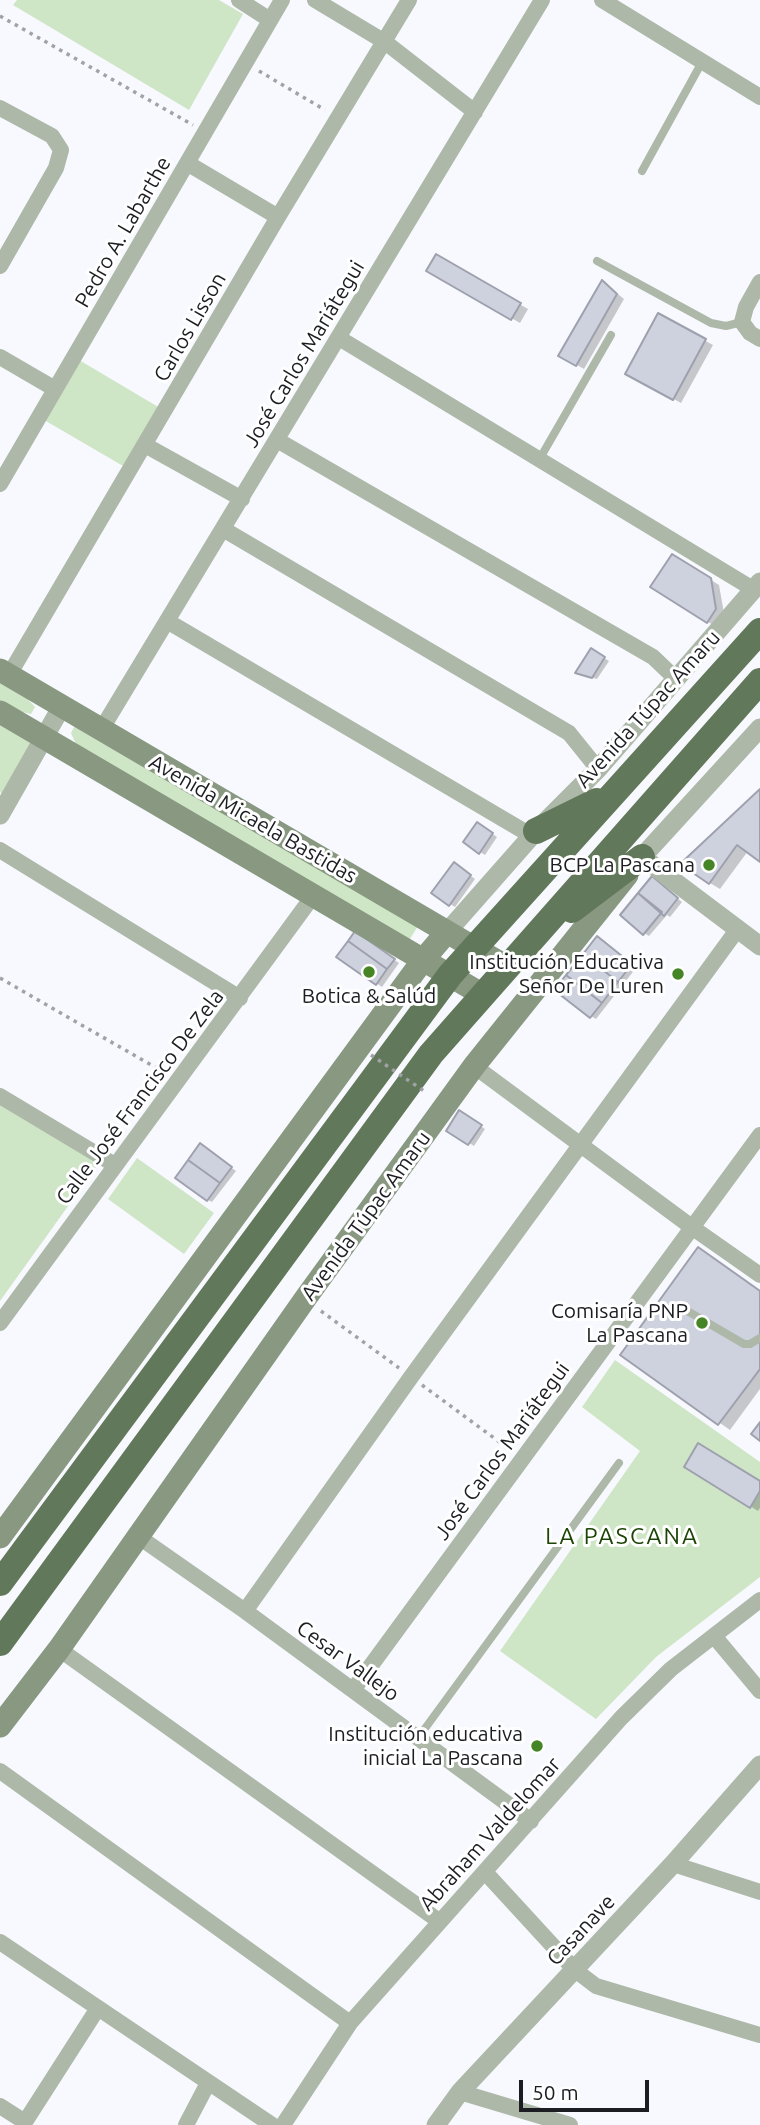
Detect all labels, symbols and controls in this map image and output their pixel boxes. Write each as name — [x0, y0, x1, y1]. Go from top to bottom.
street label: Pedro A. Labarthe — [70, 152, 176, 312]
street label: José Carlos Mariátegui — [238, 256, 370, 452]
street label: Carlos Lisson — [149, 268, 231, 386]
street label: Avenida Túpac Amaru — [571, 625, 725, 793]
street label: Avenida Micaela Bastidas — [145, 749, 361, 889]
place label: BCP La Pascana — [550, 852, 695, 878]
marker: BCP La Pascana — [701, 857, 717, 873]
place label: Institución Educativa Señor De Luren — [469, 949, 664, 999]
marker: Botica & Salúd — [361, 964, 377, 980]
marker: Institución Educativa Señor De Luren — [670, 966, 686, 982]
place label: Botica & Salúd — [302, 983, 436, 1009]
street label: Calle José Francisco De Zela — [51, 985, 229, 1209]
street label: Avenida Túpac Amaru — [296, 1126, 436, 1306]
place label: Comisaría PNP La Pascana — [551, 1298, 688, 1348]
marker: Comisaría PNP La Pascana — [694, 1315, 710, 1331]
street label: José Carlos Mariátegui — [429, 1357, 575, 1545]
district label: LA PASCANA — [546, 1522, 698, 1550]
street label: Cesar Vallejo — [292, 1615, 404, 1707]
place label: Institución educativa inicial La Pascana — [328, 1721, 523, 1771]
marker: Institución educativa inicial La Pascana — [529, 1738, 545, 1754]
street label: Abraham Valdelomar — [414, 1752, 566, 1916]
street label: Casanave — [542, 1889, 620, 1971]
scale bar — [522, 2066, 652, 2110]
text: 50 m — [532, 2080, 579, 2104]

